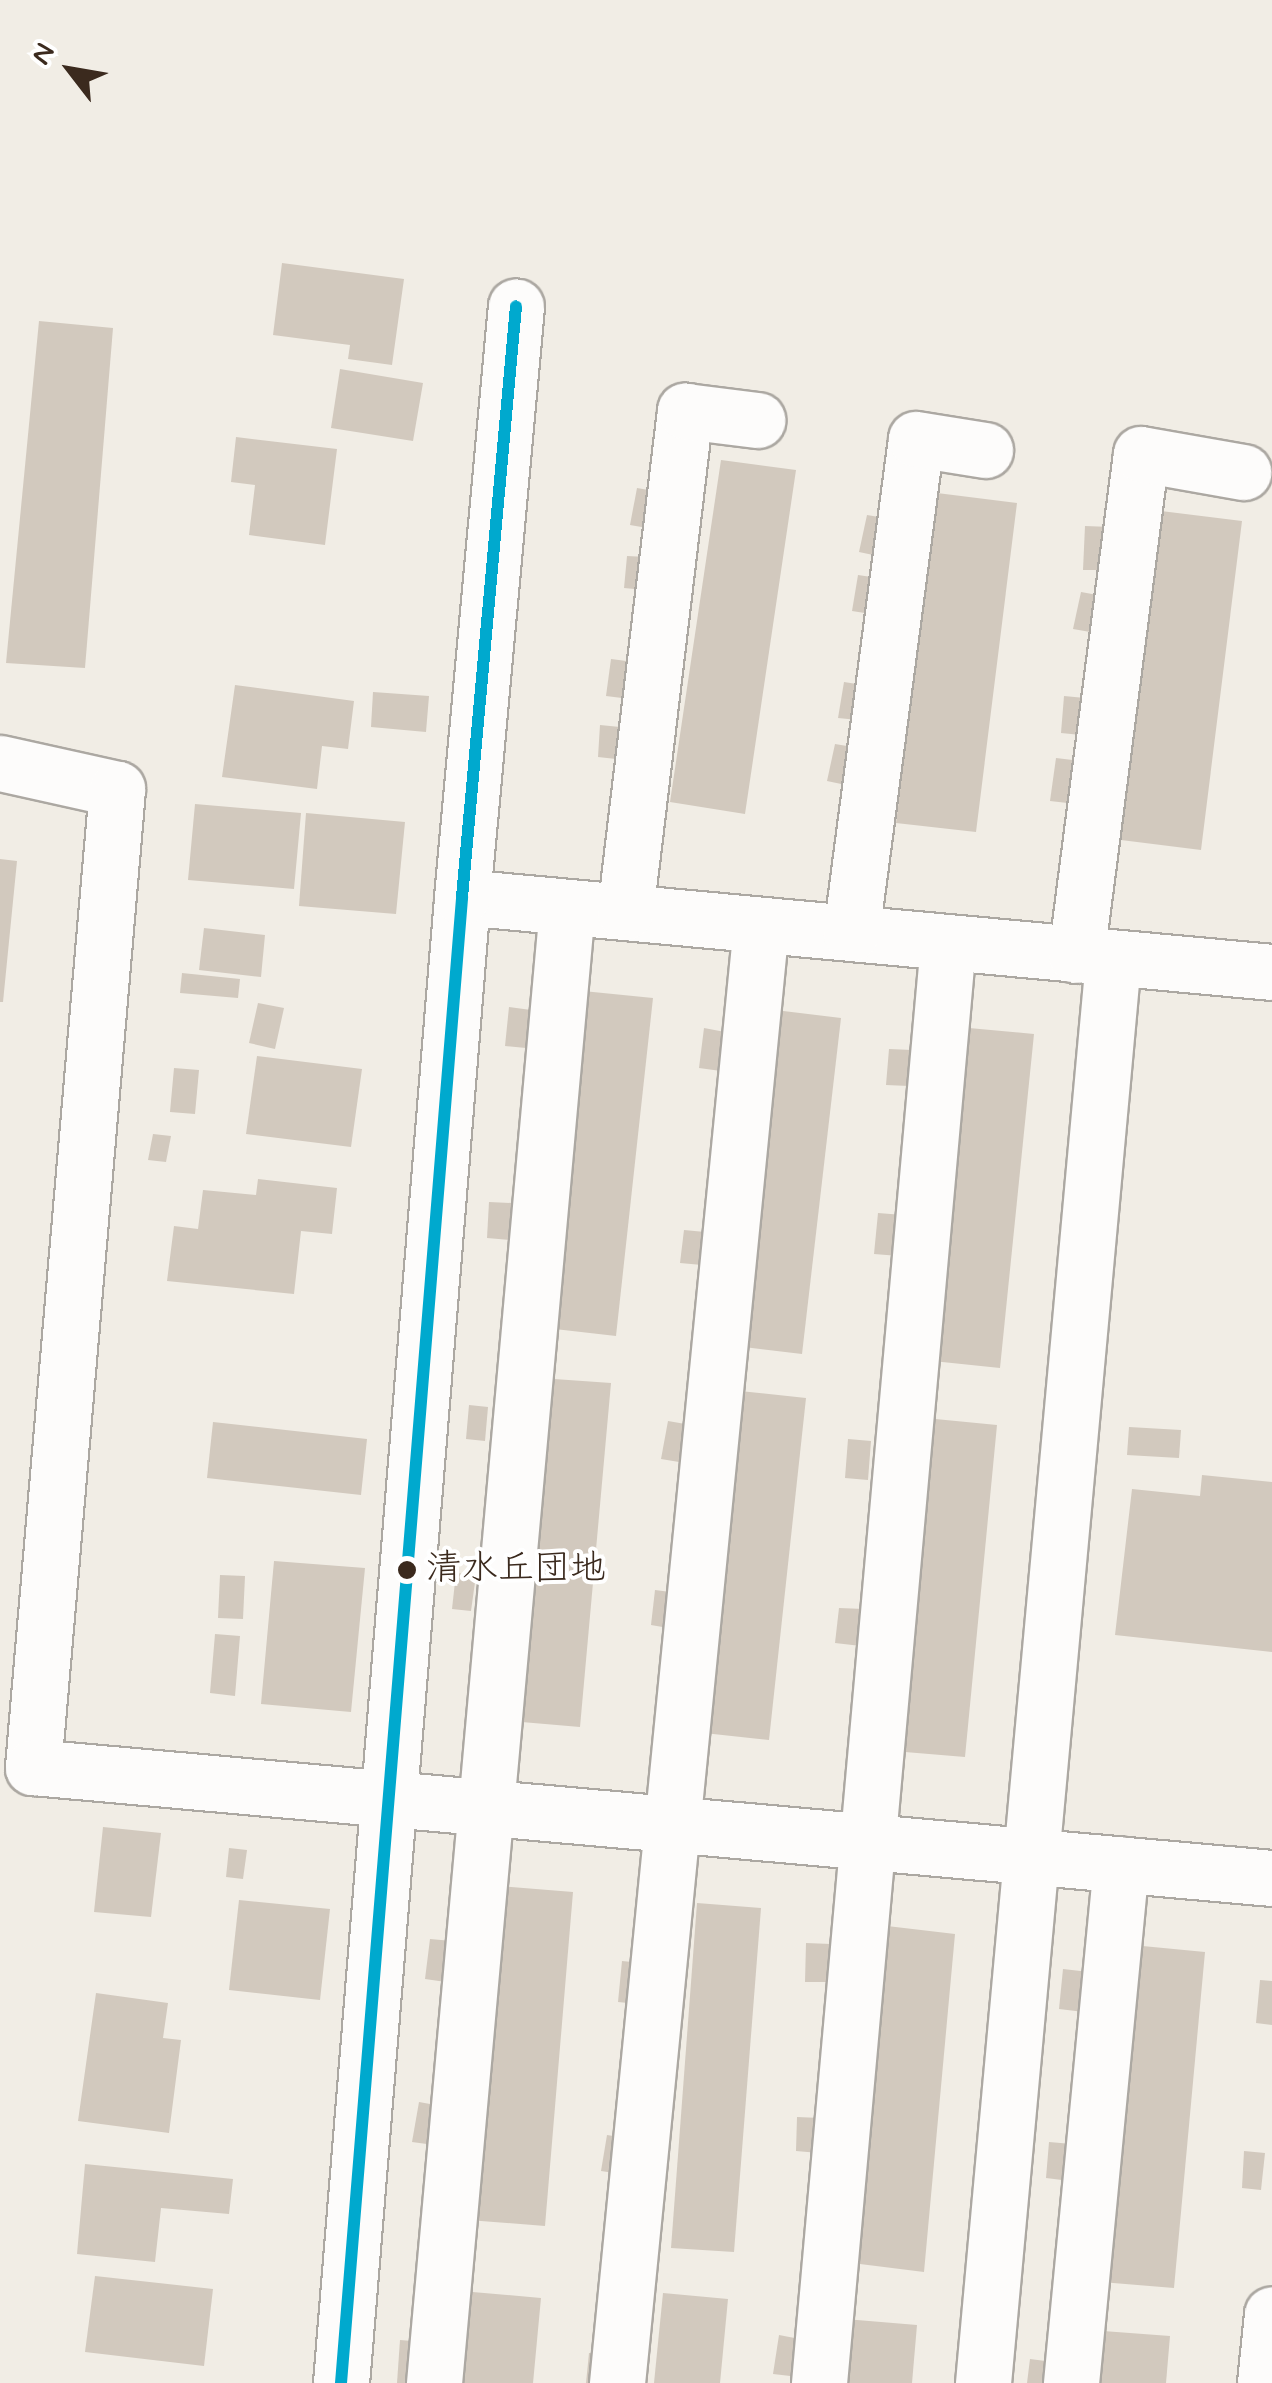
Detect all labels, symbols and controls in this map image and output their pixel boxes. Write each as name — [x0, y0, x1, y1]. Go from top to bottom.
north arrow — [20, 20, 120, 120]
text: N — [23, 37, 65, 72]
place label: 清水丘団地 — [426, 1548, 606, 1592]
marker: 清水丘団地 — [397, 1560, 417, 1580]

